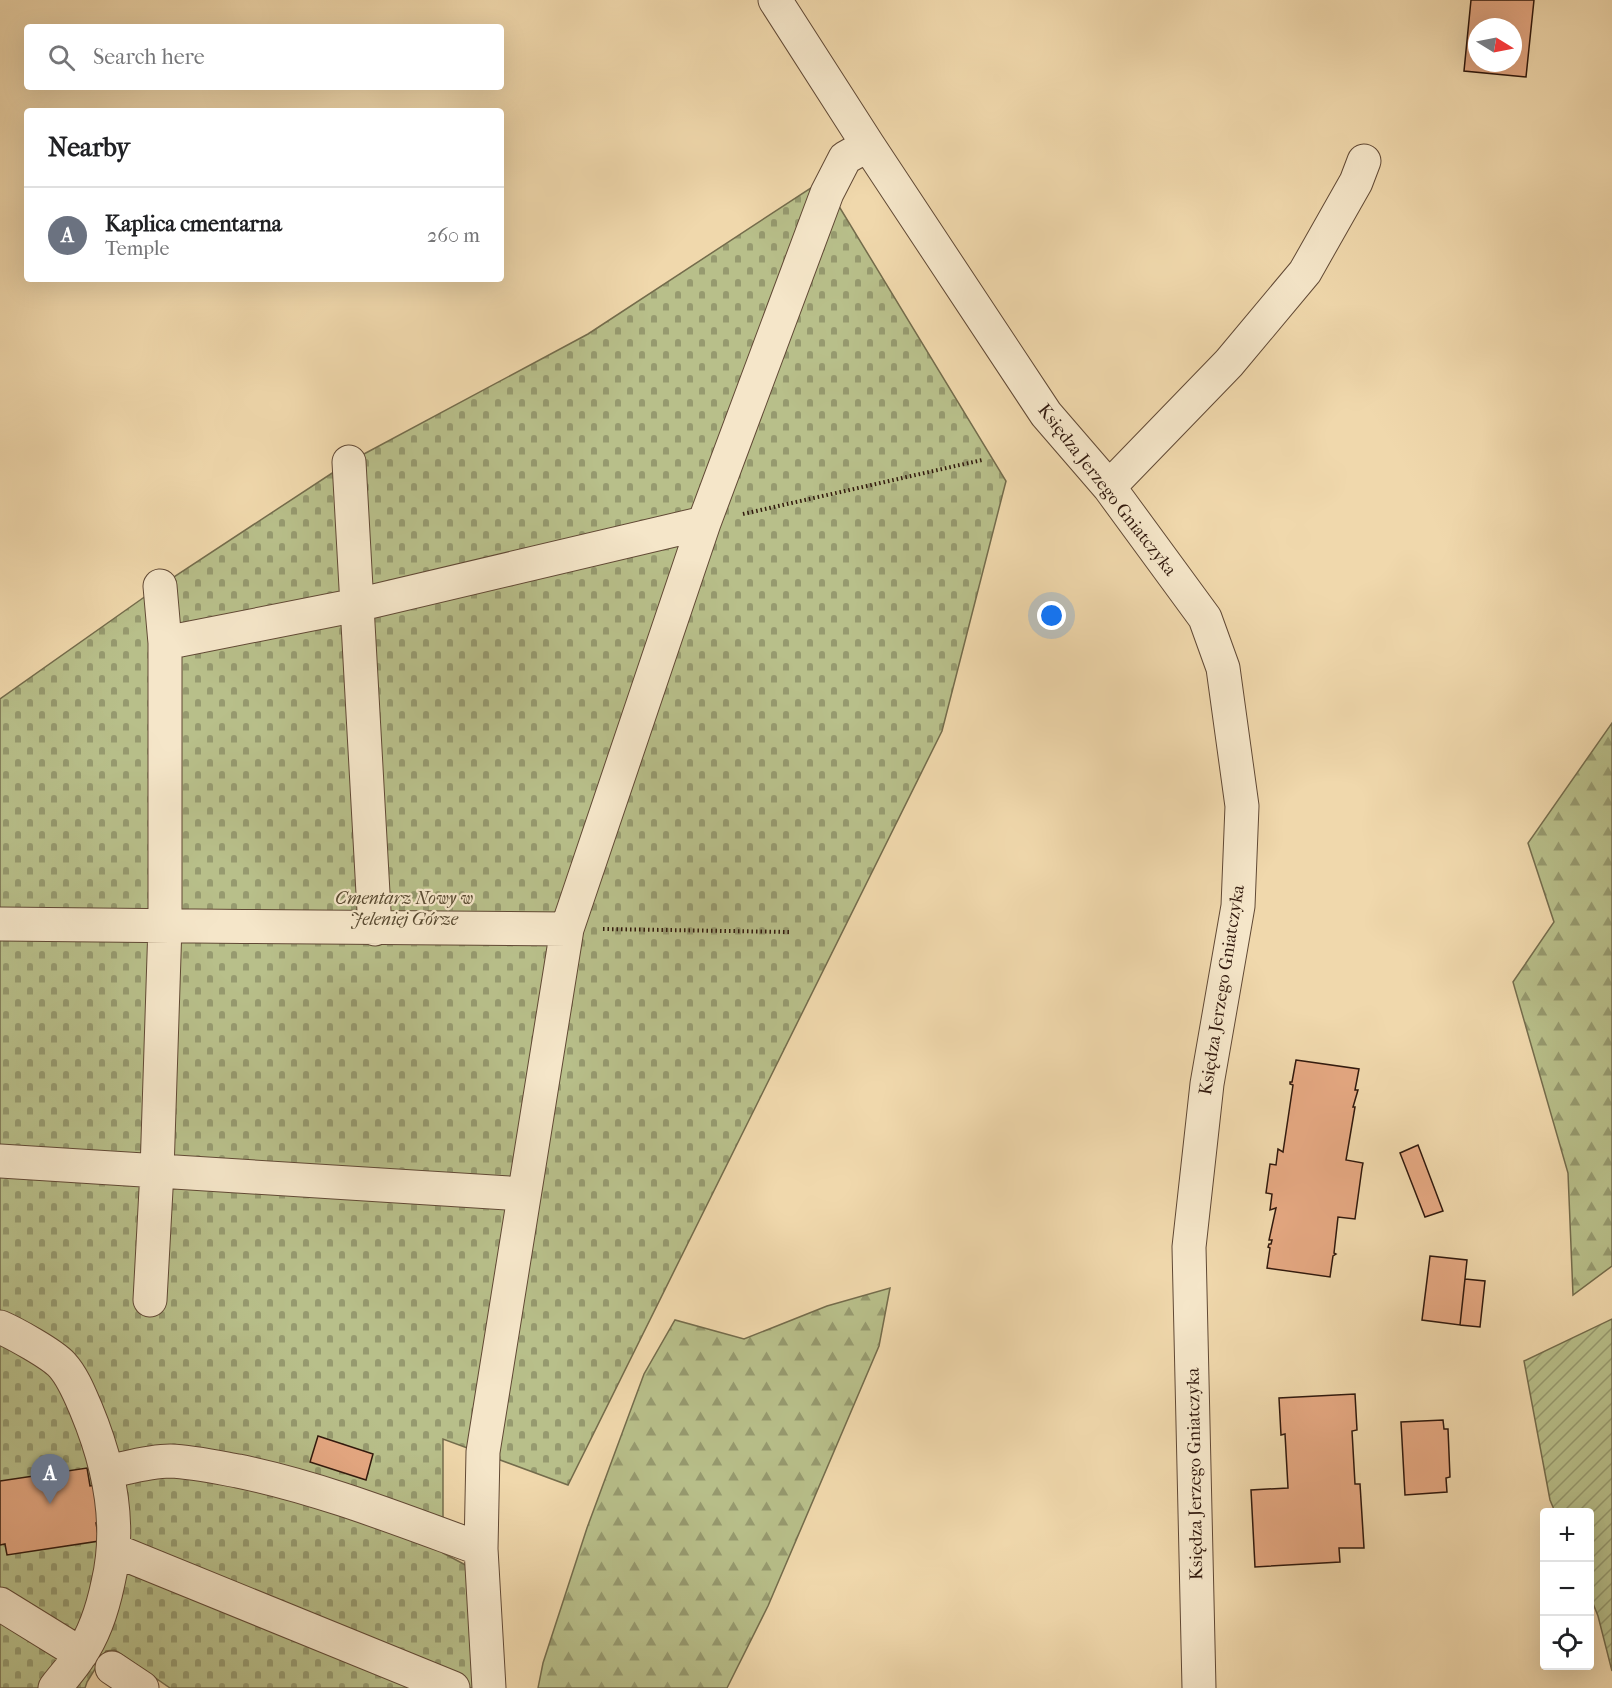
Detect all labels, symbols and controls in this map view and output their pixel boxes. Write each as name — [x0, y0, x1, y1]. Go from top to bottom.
north arrow — [1468, 18, 1522, 72]
search box — [24, 24, 504, 90]
icon: search — [45, 41, 78, 74]
text: Search here — [93, 44, 205, 70]
text: Nearby — [48, 132, 130, 163]
text: Kaplica cmentarna — [105, 211, 282, 237]
text: A — [61, 224, 74, 247]
text: 260 m — [427, 224, 480, 247]
text: Temple — [105, 237, 169, 260]
street label: Księdza Jerzego Gniatczyka — [1033, 400, 1181, 581]
your location — [1037, 601, 1066, 630]
street label: Księdza Jerzego Gniatczyka — [1195, 883, 1249, 1096]
park label: Cmentarz Nowy w Jeleniej Górze — [335, 888, 473, 930]
street label: Księdza Jerzego Gniatczyka — [1183, 1367, 1207, 1580]
pin: A — [31, 1454, 70, 1504]
map controls — [1540, 1508, 1594, 1670]
button: + — [1540, 1508, 1594, 1562]
button: − — [1540, 1562, 1594, 1616]
button: locate — [1540, 1616, 1594, 1670]

